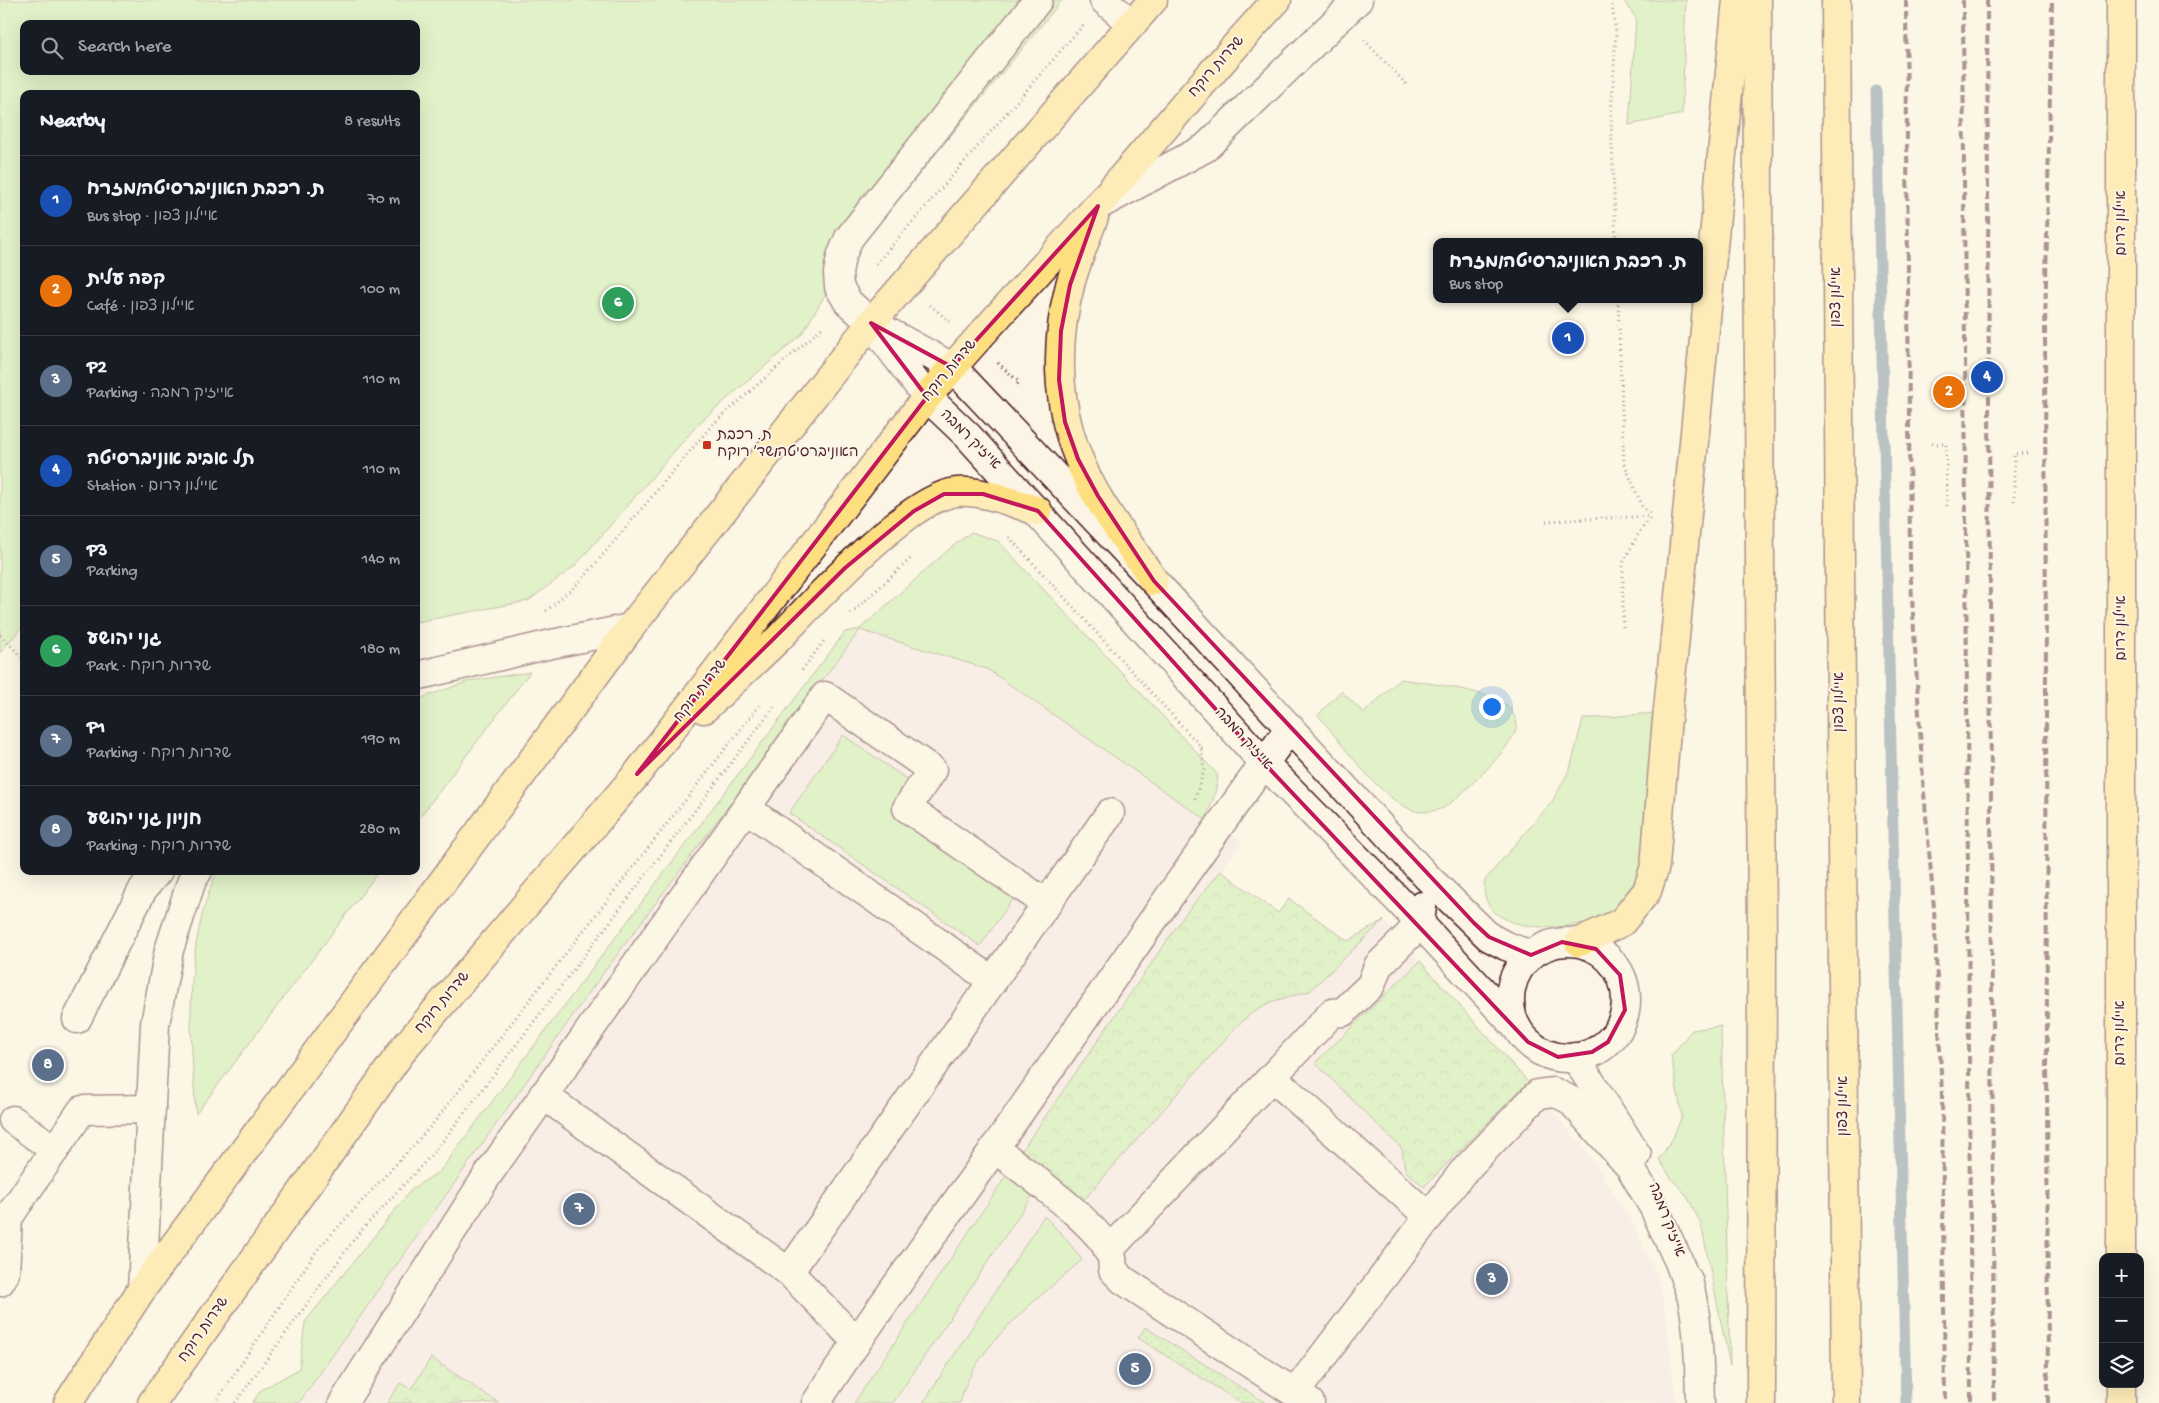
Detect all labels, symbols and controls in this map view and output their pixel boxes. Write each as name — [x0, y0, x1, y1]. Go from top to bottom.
search box — [20, 20, 420, 75]
street label: שדרות רוקח — [1185, 32, 1249, 102]
icon: search — [38, 34, 66, 62]
text: Search here — [78, 36, 172, 59]
text: Nearby — [40, 110, 105, 135]
text: 8 results — [344, 113, 400, 132]
text: ת. רכבת האוניברסיטה/מזרח — [87, 179, 325, 202]
street label: איילון דרום — [2112, 190, 2131, 256]
text: 1 — [53, 191, 59, 210]
text: 70 m — [367, 191, 400, 210]
text: Bus stop · איילון צפון — [87, 208, 218, 227]
popup — [1433, 238, 1703, 303]
text: ת. רכבת האוניברסיטה/מזרח — [1449, 252, 1687, 275]
street label: איילון צפון — [1827, 267, 1846, 327]
text: קפה עלית — [87, 269, 165, 292]
text: Bus stop — [1449, 276, 1503, 295]
text: 2 — [52, 281, 60, 300]
text: 100 m — [360, 281, 400, 300]
pin: 6 — [602, 284, 634, 322]
text: Café · איילון צפון — [87, 298, 195, 317]
pin: 1 — [1552, 319, 1584, 357]
street label: שדרות רוקח — [919, 336, 981, 406]
text: P2 — [87, 357, 107, 380]
pin: 4 — [1971, 358, 2003, 396]
text: 3 — [52, 371, 60, 390]
text: 110 m — [363, 371, 400, 390]
pin: 2 — [1933, 373, 1965, 411]
text: Parking · אייזיק רמבה — [87, 385, 234, 404]
street label: אייזיק רמבה — [936, 406, 1004, 474]
place label: ת. רכבת האוניברסיטה/שד׳ רוקח — [716, 427, 858, 462]
marker: ת. רכבת האוניברסיטה/שד׳ רוקח — [701, 439, 713, 451]
text: תל אביב אוניברסיטה — [87, 449, 255, 472]
text: 4 — [52, 461, 60, 480]
text: 110 m — [363, 461, 400, 480]
text: Station · איילון דרום — [87, 478, 218, 497]
text: P3 — [87, 540, 107, 563]
text: 5 — [52, 551, 60, 570]
text: 140 m — [362, 551, 400, 570]
text: Parking — [87, 563, 138, 582]
street label: איילון דרום — [2112, 595, 2131, 661]
text: גני יהושע — [87, 629, 162, 652]
text: 6 — [52, 641, 60, 660]
text: 180 m — [361, 641, 400, 660]
street label: שדרות רוקח — [670, 655, 732, 727]
text: Park · שדרות רוקח — [87, 658, 211, 677]
street label: איילון צפון — [1830, 672, 1849, 732]
your location — [1479, 694, 1505, 720]
street label: אייזיק רמבה — [1210, 704, 1276, 774]
text: P1 — [87, 717, 105, 740]
text: 7 — [52, 731, 60, 750]
text: 190 m — [361, 731, 400, 750]
text: Parking · שדרות רוקח — [87, 745, 231, 764]
text: חניון גני יהושע — [87, 809, 202, 832]
text: 8 — [52, 821, 60, 840]
text: 280 m — [359, 821, 400, 840]
text: Parking · שדרות רוקח — [87, 838, 231, 857]
street label: שדרות רוקח — [412, 968, 474, 1038]
street label: איילון דרום — [2111, 1000, 2130, 1066]
pin: 8 — [32, 1046, 64, 1084]
street label: איילון צפון — [1834, 1076, 1853, 1136]
street label: אייזיק רמבה — [1644, 1180, 1689, 1260]
pin: 7 — [563, 1190, 595, 1228]
map controls — [2099, 1253, 2144, 1388]
button: + — [2099, 1253, 2144, 1298]
pin: 3 — [1476, 1260, 1508, 1298]
street label: שדרות רוקח — [175, 1294, 233, 1366]
button: − — [2099, 1298, 2144, 1343]
button: layers — [2099, 1343, 2144, 1388]
pin: 5 — [1119, 1350, 1151, 1388]

